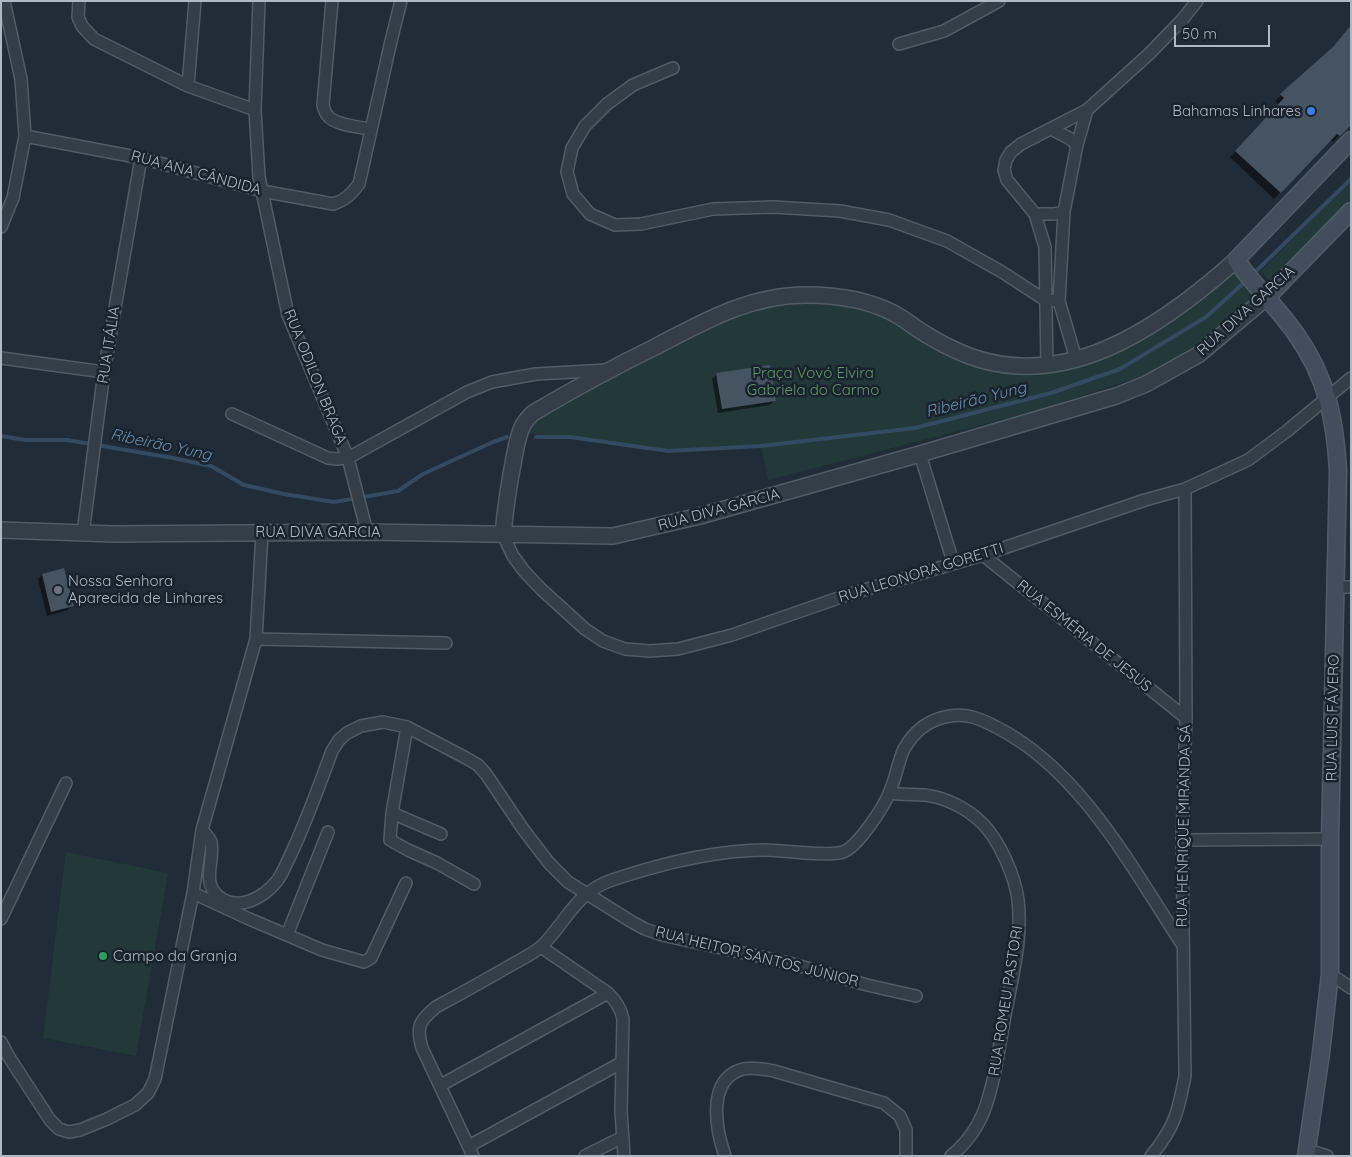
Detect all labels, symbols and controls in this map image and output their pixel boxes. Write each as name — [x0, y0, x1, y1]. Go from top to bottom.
scale bar — [1177, 15, 1273, 47]
text: 50 m — [1182, 24, 1217, 43]
place label: Bahamas Linhares — [1172, 102, 1301, 120]
marker: Bahamas Linhares — [1305, 105, 1317, 117]
street label: RUA ANA CÂNDIDA — [129, 147, 263, 199]
street label: RUA DIVA GARCIA — [1193, 262, 1299, 360]
street label: RUA ITÁLIA — [94, 305, 124, 385]
street label: RUA ODILON BRAGA — [280, 307, 350, 447]
park label: Praça Vovó Elvira Gabriela do Carmo — [747, 364, 879, 399]
water label: Ribeirão Yung — [924, 378, 1028, 422]
water label: Ribeirão Yung — [109, 425, 213, 465]
street label: RUA DIVA GARCIA — [656, 485, 782, 535]
street label: RUA DIVA GARCIA — [255, 523, 381, 541]
street label: RUA LEONORA GORETTI — [836, 539, 1006, 607]
place label: Nossa Senhora Aparecida de Linhares — [68, 572, 223, 607]
street label: RUA ESMÉRIA DE JESUS — [1013, 576, 1155, 696]
marker: Nossa Senhora Aparecida de Linhares — [52, 584, 64, 596]
street label: RUA LUIS FÁVERO — [1323, 654, 1343, 782]
street label: RUA HENRIQUE MIRANDA SÁ — [1173, 724, 1195, 928]
street label: RUA HEITOR SANTOS JÚNIOR — [653, 923, 861, 991]
street label: RUA ROMEU PASTORI — [985, 925, 1027, 1077]
place label: Campo da Granja — [113, 947, 237, 965]
marker: Campo da Granja — [97, 950, 109, 962]

